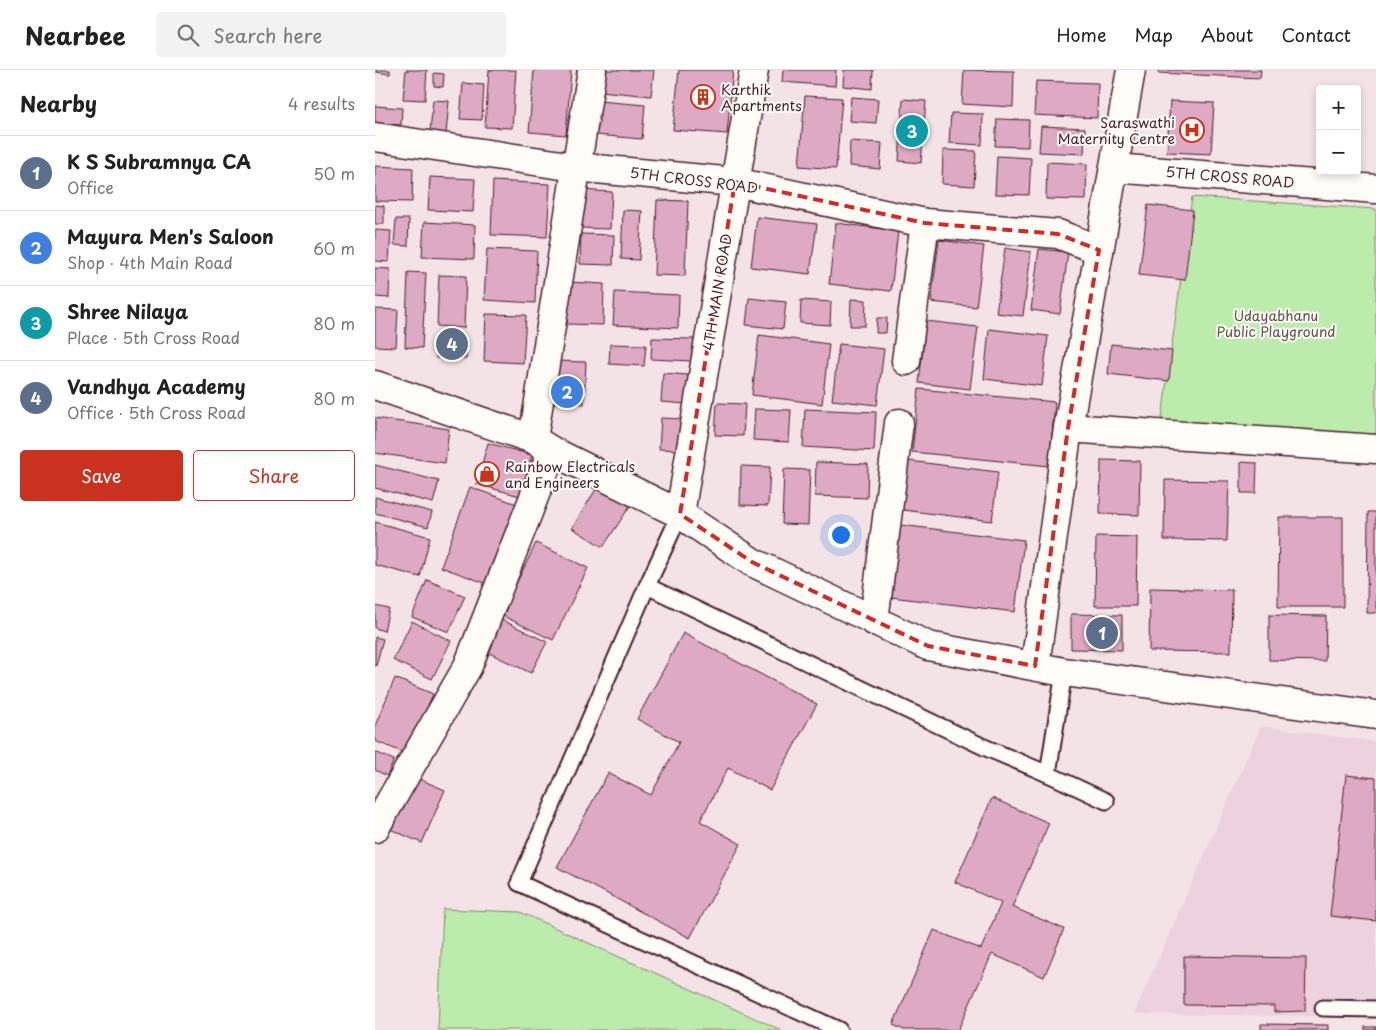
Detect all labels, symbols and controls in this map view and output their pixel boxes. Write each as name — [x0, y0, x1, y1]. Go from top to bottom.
search box — [156, 12, 506, 57]
text: Nearbee — [25, 17, 126, 53]
icon: search — [174, 21, 202, 49]
text: Search here — [214, 21, 322, 49]
text: Home — [1056, 21, 1106, 48]
text: Map — [1134, 21, 1173, 48]
text: About — [1201, 21, 1253, 48]
text: Contact — [1281, 21, 1351, 48]
place label: Karthik Apartments — [721, 79, 802, 116]
building icon: Karthik Apartments — [690, 84, 716, 110]
map controls — [1316, 85, 1361, 175]
button: + — [1316, 85, 1361, 130]
text: Nearby — [20, 87, 97, 119]
text: 4 results — [288, 91, 355, 115]
pin: 3 — [896, 112, 928, 150]
place label: Saraswathi Maternity Centre — [1058, 112, 1175, 149]
hospital icon: Saraswathi Maternity Centre — [1179, 117, 1205, 143]
button: − — [1316, 130, 1361, 175]
text: K S Subramnya CA — [67, 147, 251, 175]
text: 1 — [32, 161, 40, 185]
text: 50 m — [314, 161, 355, 185]
street label: 5TH CROSS ROAD — [1165, 161, 1295, 193]
street label: 5TH CROSS ROAD — [629, 162, 759, 198]
text: Office — [67, 175, 114, 199]
text: Mayura Men's Saloon — [67, 222, 274, 250]
street label: 4TH MAIN ROAD — [697, 232, 737, 352]
text: 2 — [30, 236, 42, 260]
text: 60 m — [313, 236, 355, 260]
text: Shop · 4th Main Road — [67, 250, 233, 274]
text: Shree Nilaya — [67, 297, 188, 325]
park label: Udayabhanu Public Playground — [1216, 305, 1336, 342]
text: 3 — [31, 311, 41, 335]
text: 80 m — [313, 311, 355, 335]
text: Place · 5th Cross Road — [67, 325, 240, 349]
pin: 4 — [436, 325, 468, 363]
text: Vandhya Academy — [67, 372, 246, 400]
pin: 2 — [551, 373, 583, 411]
text: 4 — [31, 386, 41, 410]
text: 80 m — [313, 386, 355, 410]
text: Office · 5th Cross Road — [67, 400, 246, 424]
button: Save — [20, 450, 183, 501]
button: Share — [193, 450, 355, 501]
place label: Rainbow Electricals and Engineers — [505, 456, 635, 493]
shop icon: Rainbow Electricals and Engineers — [474, 461, 500, 487]
your location — [828, 522, 854, 548]
pin: 1 — [1086, 614, 1118, 652]

